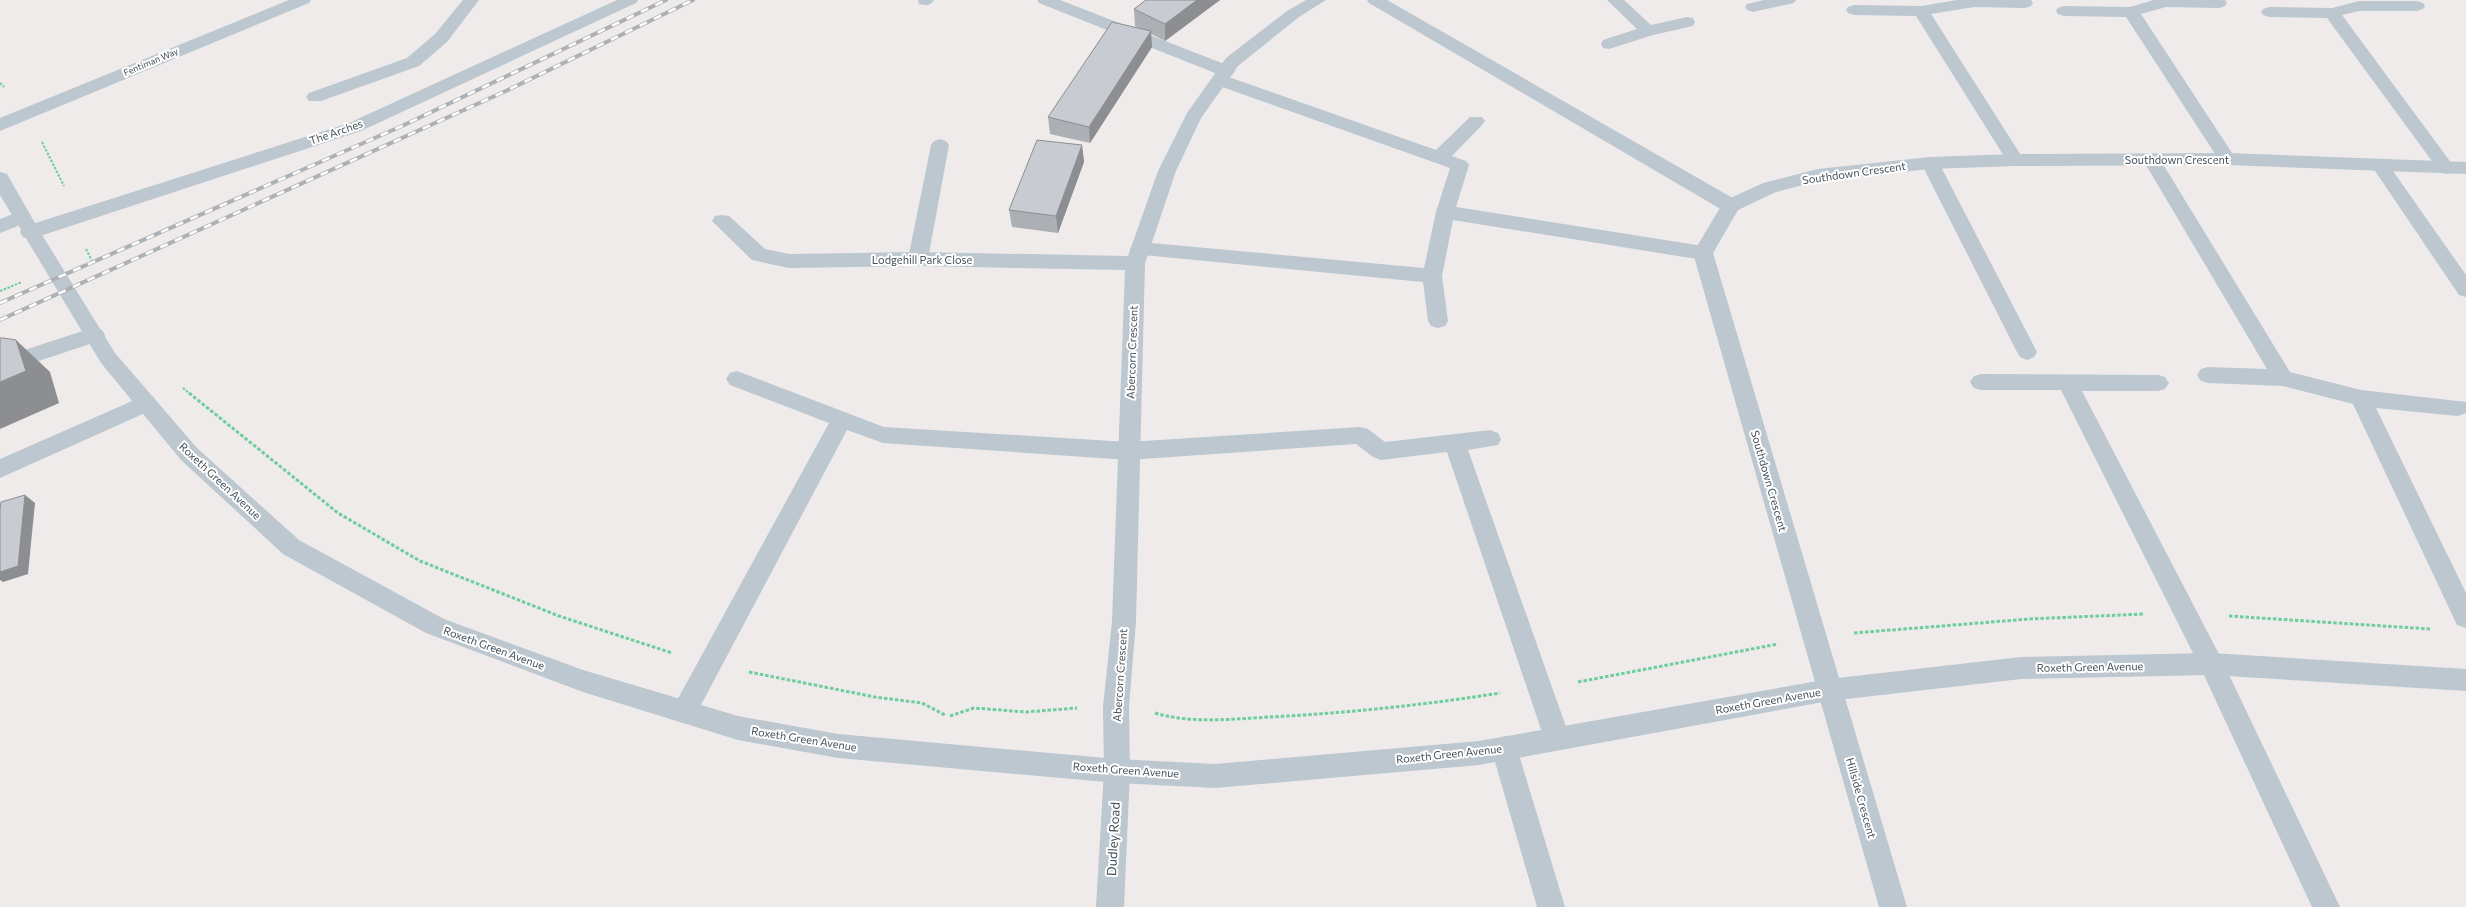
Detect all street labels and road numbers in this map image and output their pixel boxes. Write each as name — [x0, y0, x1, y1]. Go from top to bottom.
street label: Fentiman Way — [122, 45, 180, 78]
street label: The Arches — [307, 116, 364, 147]
street label: Southdown Crescent — [2125, 153, 2230, 166]
street label: Southdown Crescent — [1801, 159, 1907, 186]
street label: Lodgehill Park Close — [872, 253, 972, 266]
street label: Abercorn Crescent — [1123, 305, 1140, 399]
street label: Southdown Crescent — [1749, 429, 1790, 533]
street label: Roxeth Green Avenue — [177, 440, 264, 522]
street label: Roxeth Green Avenue — [442, 623, 547, 672]
street label: Abercorn Crescent — [1110, 627, 1129, 722]
street label: Roxeth Green Avenue — [2037, 659, 2144, 674]
street label: Roxeth Green Avenue — [1714, 685, 1822, 716]
street label: Roxeth Green Avenue — [750, 724, 858, 753]
street label: Roxeth Green Avenue — [1395, 741, 1503, 766]
street label: Hillside Crescent — [1844, 756, 1879, 840]
street label: Roxeth Green Avenue — [1072, 759, 1180, 780]
street label: Dudley Road — [1103, 802, 1123, 876]

